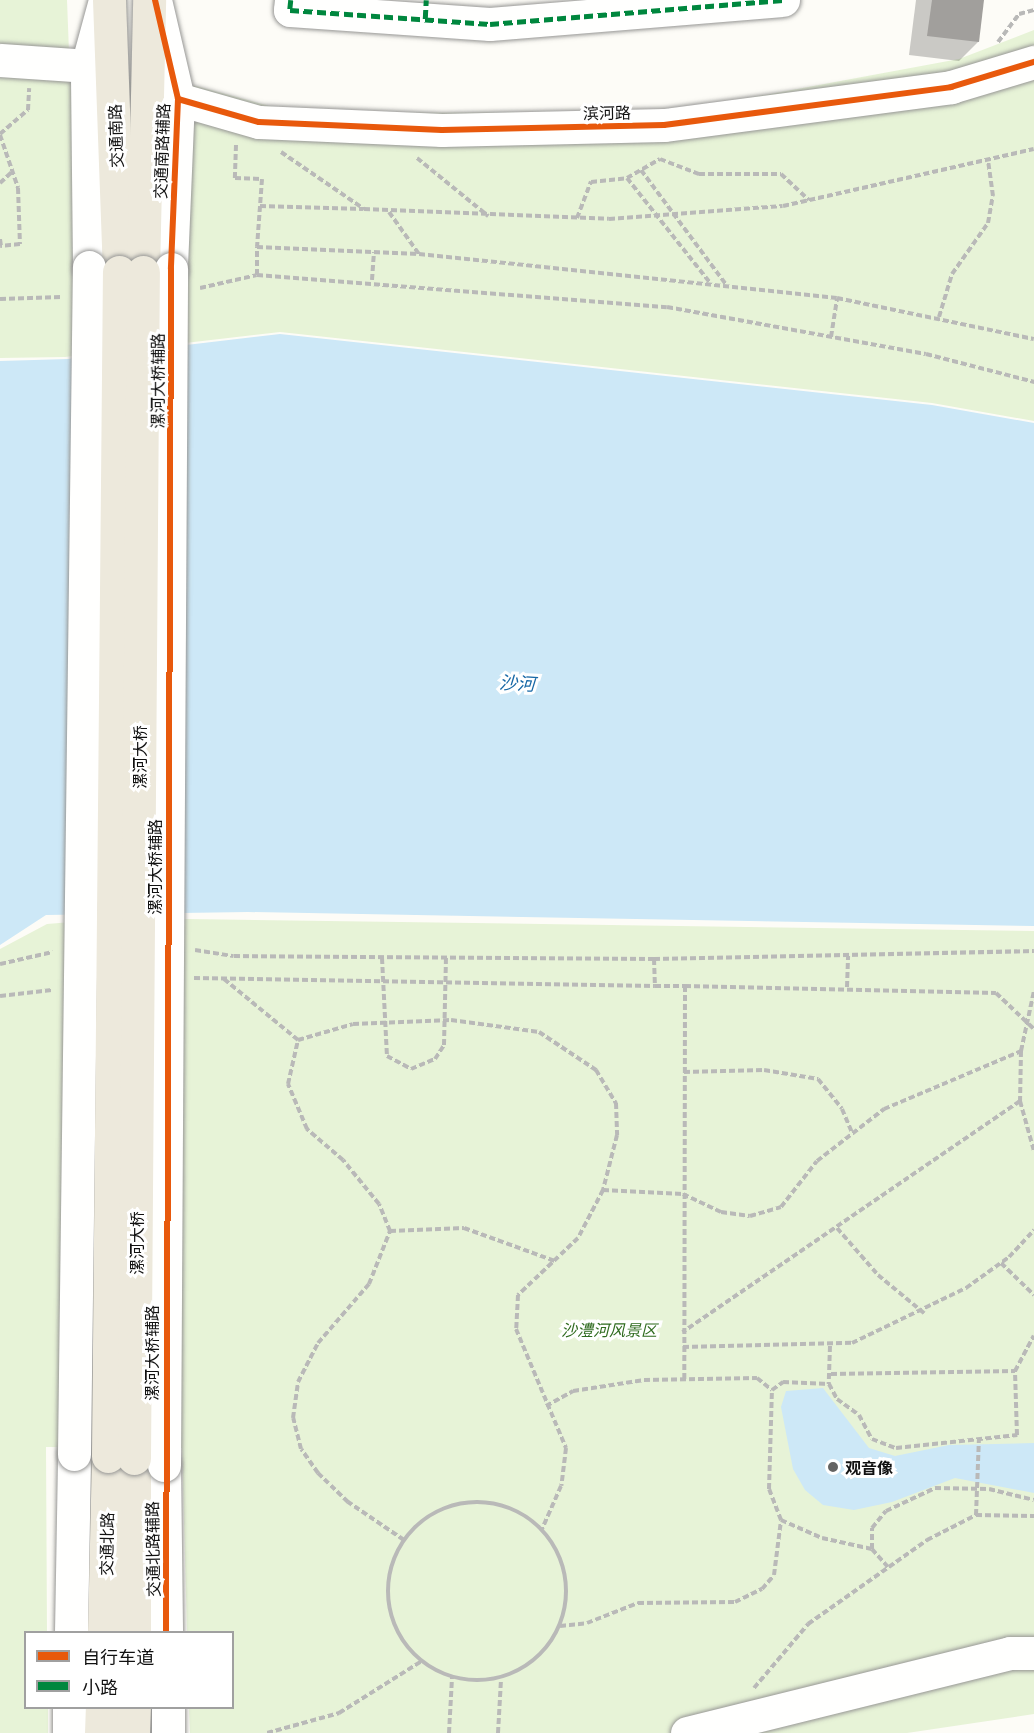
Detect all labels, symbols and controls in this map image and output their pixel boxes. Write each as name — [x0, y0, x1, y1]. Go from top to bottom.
street label: 滨河路 — [583, 102, 631, 122]
street label: 交通南路辅路 — [150, 103, 172, 199]
street label: 交通南路 — [104, 104, 126, 168]
street label: 漯河大桥辅路 — [147, 333, 167, 429]
water label: 沙河 — [498, 671, 536, 695]
street label: 漯河大桥 — [129, 725, 149, 789]
street label: 漯河大桥辅路 — [144, 819, 164, 915]
street label: 漯河大桥 — [126, 1211, 146, 1275]
street label: 漯河大桥辅路 — [141, 1305, 161, 1401]
park label: 沙澧河风景区 — [561, 1319, 657, 1339]
place label: 观音像 — [845, 1457, 893, 1477]
marker: 观音像 — [826, 1460, 840, 1474]
street label: 交通北路辅路 — [142, 1501, 162, 1597]
street label: 交通北路 — [96, 1512, 116, 1576]
legend — [24, 1631, 234, 1709]
text: 自行车道 — [82, 1643, 154, 1670]
text: 小路 — [82, 1673, 118, 1700]

